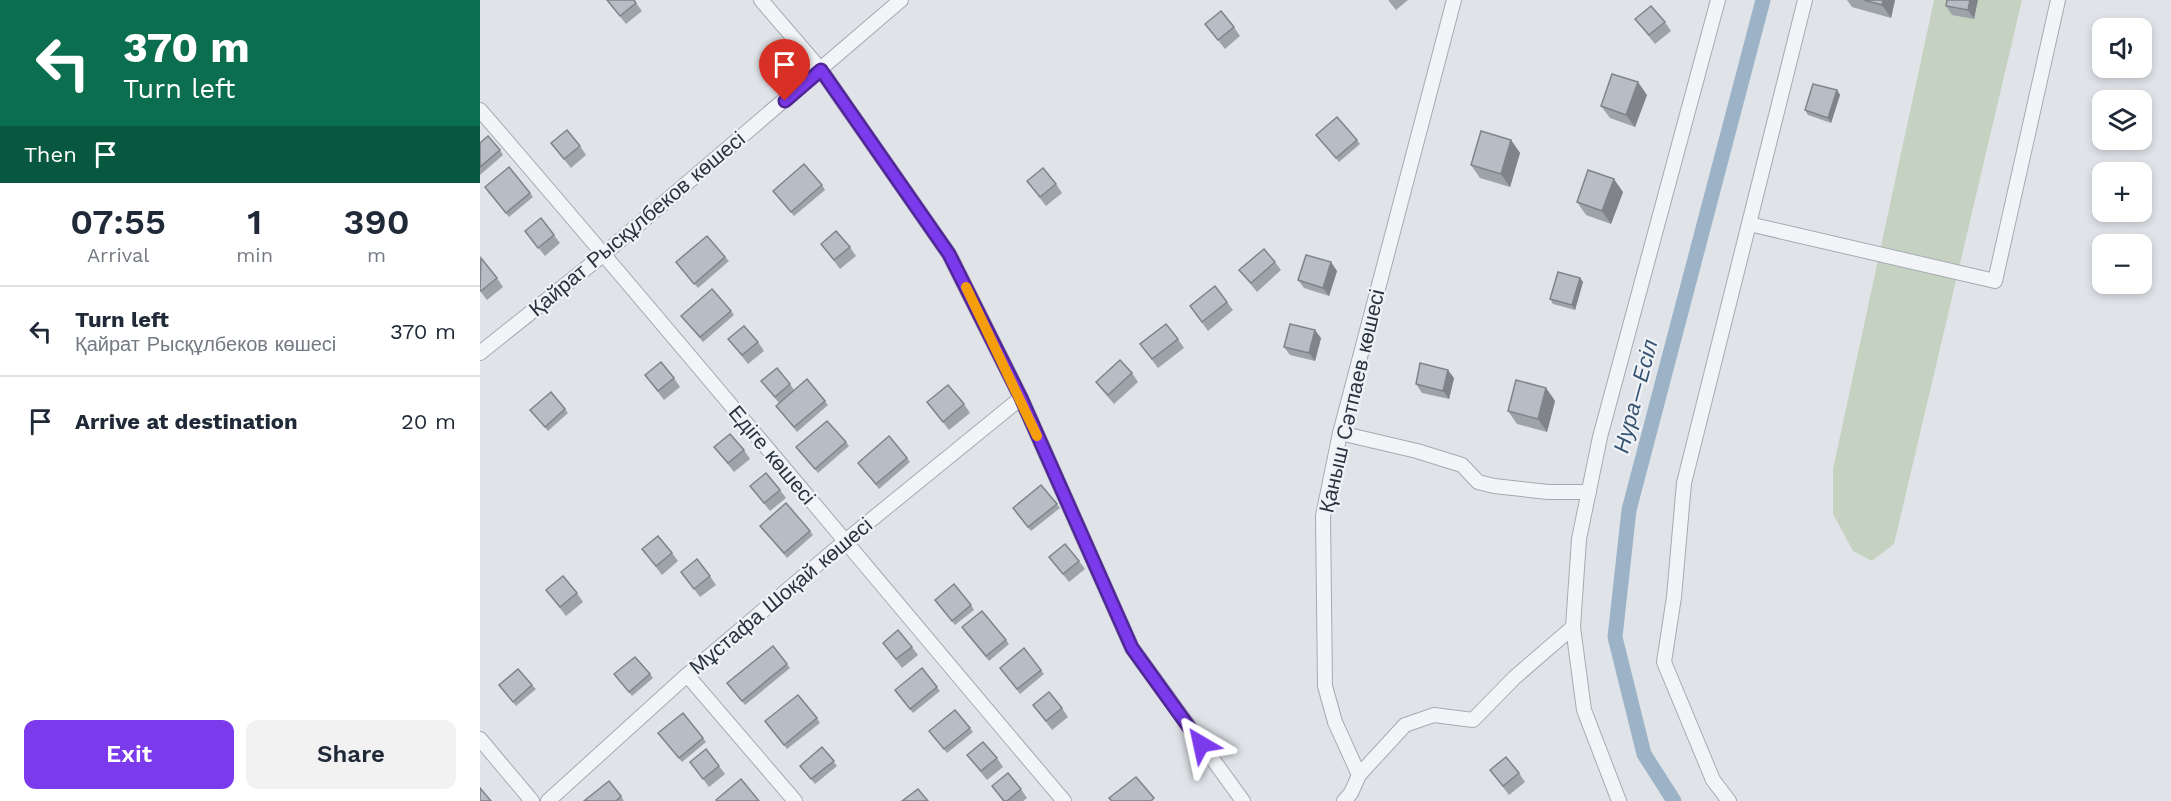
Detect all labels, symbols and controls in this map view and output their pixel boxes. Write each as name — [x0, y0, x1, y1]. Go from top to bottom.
map controls — [2092, 18, 2152, 294]
button: sound — [2092, 18, 2152, 78]
text: 370 m — [123, 23, 250, 72]
icon: left — [24, 24, 102, 102]
pin — [759, 39, 810, 101]
icon: arrive — [768, 48, 801, 81]
text: Turn left — [123, 73, 235, 105]
button: layers — [2092, 90, 2152, 150]
street label: Қайрат Рысқұлбеков көшесі — [524, 126, 750, 321]
icon: arrive — [89, 138, 122, 171]
text: Then — [24, 142, 77, 167]
button: + — [2092, 162, 2152, 222]
text: 07:55 — [70, 201, 166, 243]
text: 1 — [247, 201, 262, 243]
text: 390 — [343, 201, 410, 243]
button: − — [2092, 234, 2152, 294]
text: Arrival — [87, 243, 149, 267]
text: min — [236, 243, 273, 267]
text: m — [367, 243, 386, 267]
street label: Қаныш Сәтпаев көшесі — [1314, 287, 1389, 515]
text: Turn left — [75, 307, 169, 332]
icon: left — [24, 315, 57, 348]
text: 370 m — [390, 319, 456, 344]
text: Қайрат Рысқұлбеков көшесі — [75, 332, 336, 356]
water label: Нура—Есіл — [1608, 337, 1663, 456]
street label: Едіге көшесі — [724, 400, 821, 509]
icon: arrive — [24, 405, 57, 438]
text: Arrive at destination — [75, 409, 298, 434]
text: 20 m — [401, 409, 456, 434]
street label: Мұстафа Шоқай көшесі — [684, 512, 877, 679]
position arrow — [1169, 712, 1233, 776]
button: Exit — [24, 720, 234, 789]
button: Share — [246, 720, 456, 789]

